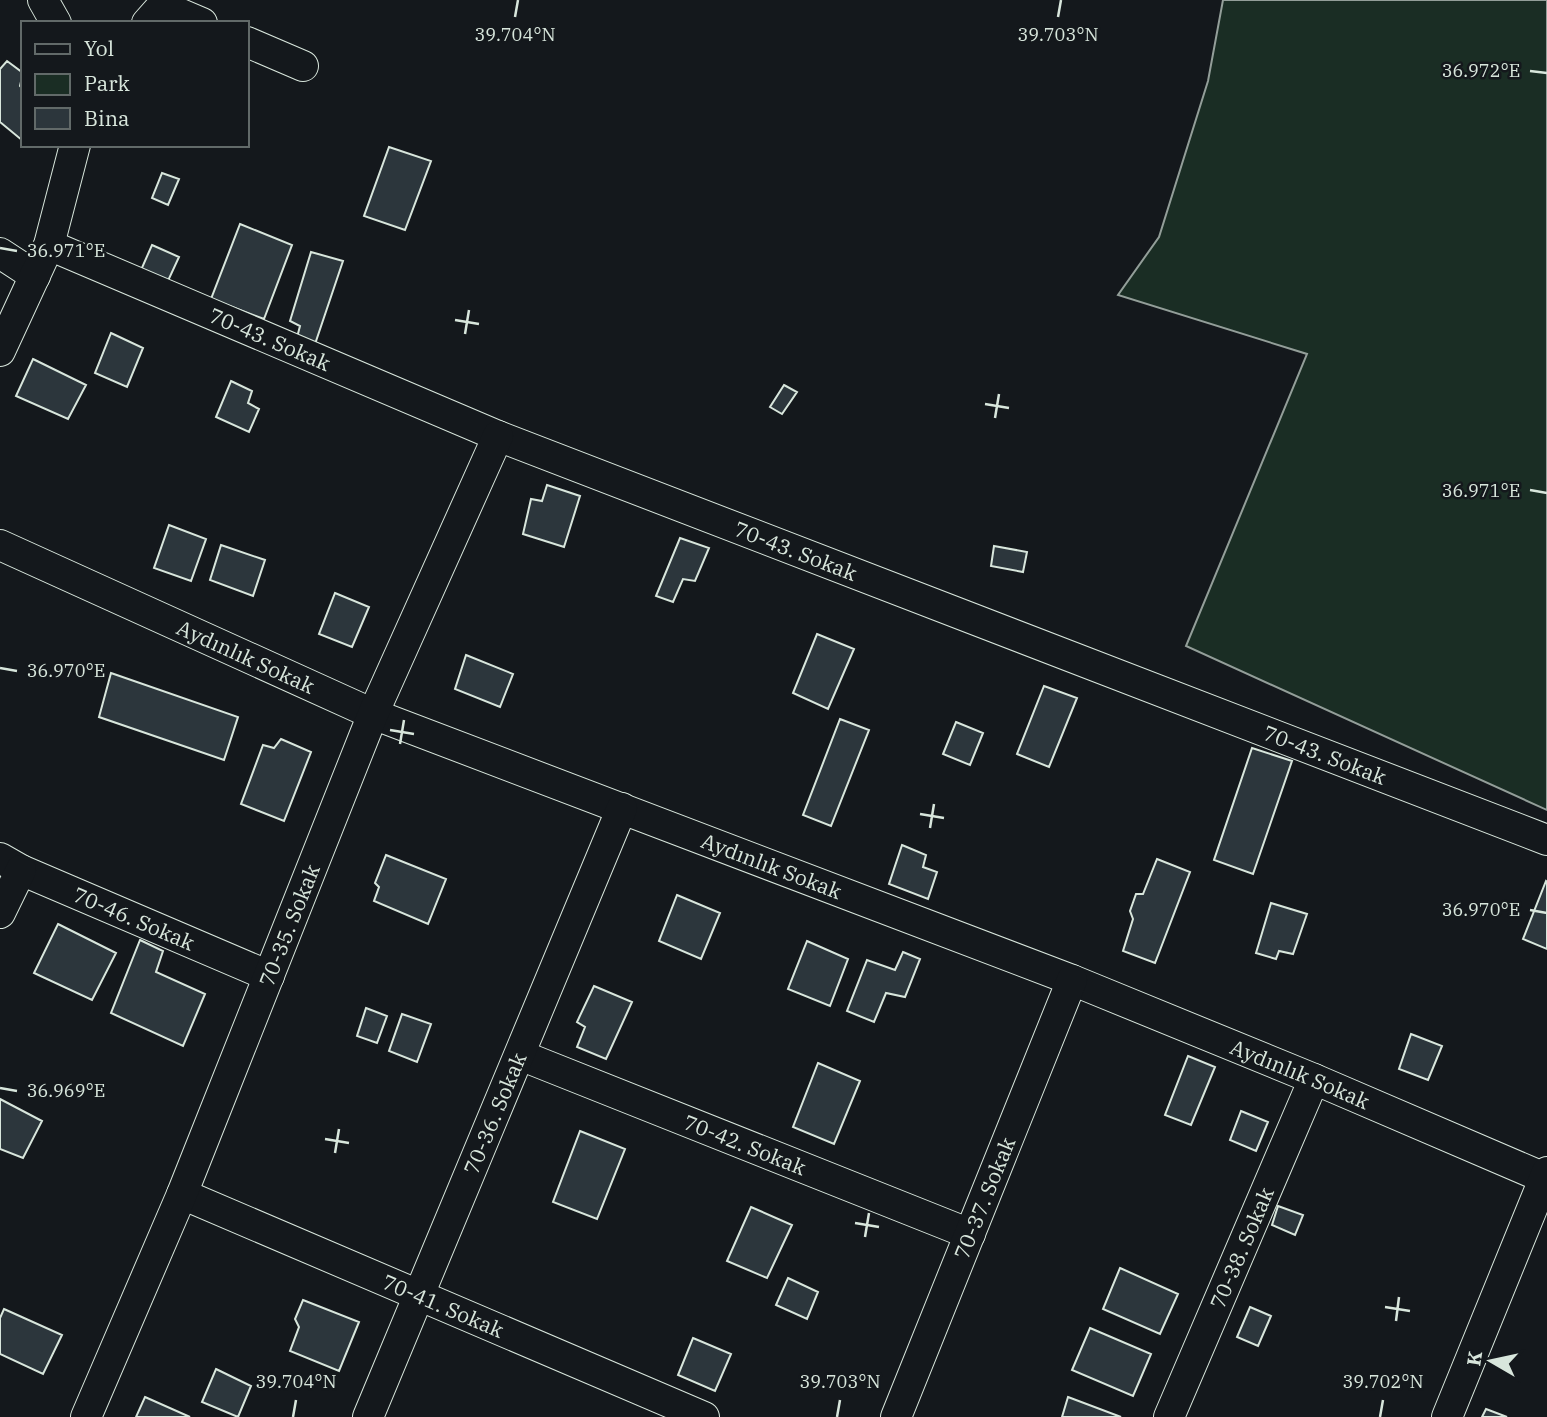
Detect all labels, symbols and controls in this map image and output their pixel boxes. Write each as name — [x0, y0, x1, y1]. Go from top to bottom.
legend — [21, 21, 248, 147]
text: 39.704°N — [474, 23, 556, 46]
text: 39.703°N — [1017, 23, 1099, 46]
text: Yol — [84, 34, 114, 62]
text: 36.972°E — [1442, 59, 1520, 82]
text: Park — [84, 69, 131, 97]
text: Bina — [84, 104, 130, 132]
text: 36.971°E — [27, 239, 105, 262]
street label: 70-43. Sokak — [205, 301, 336, 377]
text: 36.971°E — [1442, 479, 1520, 502]
street label: 70-43. Sokak — [730, 514, 862, 587]
street label: Aydınlık Sokak — [173, 613, 320, 700]
text: 36.970°E — [27, 659, 105, 682]
street label: 70-43. Sokak — [1259, 718, 1391, 791]
street label: Aydınlık Sokak — [697, 826, 847, 905]
street label: 70-35. Sokak — [252, 859, 326, 991]
street label: 70-46. Sokak — [69, 880, 200, 957]
text: 36.970°E — [1442, 898, 1520, 921]
street label: Aydınlık Sokak — [1226, 1032, 1375, 1116]
street label: 70-36. Sokak — [457, 1048, 533, 1178]
text: 36.969°E — [27, 1079, 105, 1102]
street label: 70-42. Sokak — [680, 1108, 811, 1182]
street label: 70-37. Sokak — [947, 1132, 1022, 1263]
street label: 70-38. Sokak — [1203, 1182, 1280, 1313]
street label: 70-41. Sokak — [378, 1267, 509, 1344]
north arrow — [1456, 1326, 1526, 1396]
text: K — [1461, 1349, 1487, 1367]
text: 39.704°N — [255, 1370, 337, 1393]
text: 39.703°N — [799, 1370, 881, 1393]
text: 39.702°N — [1342, 1370, 1424, 1393]

